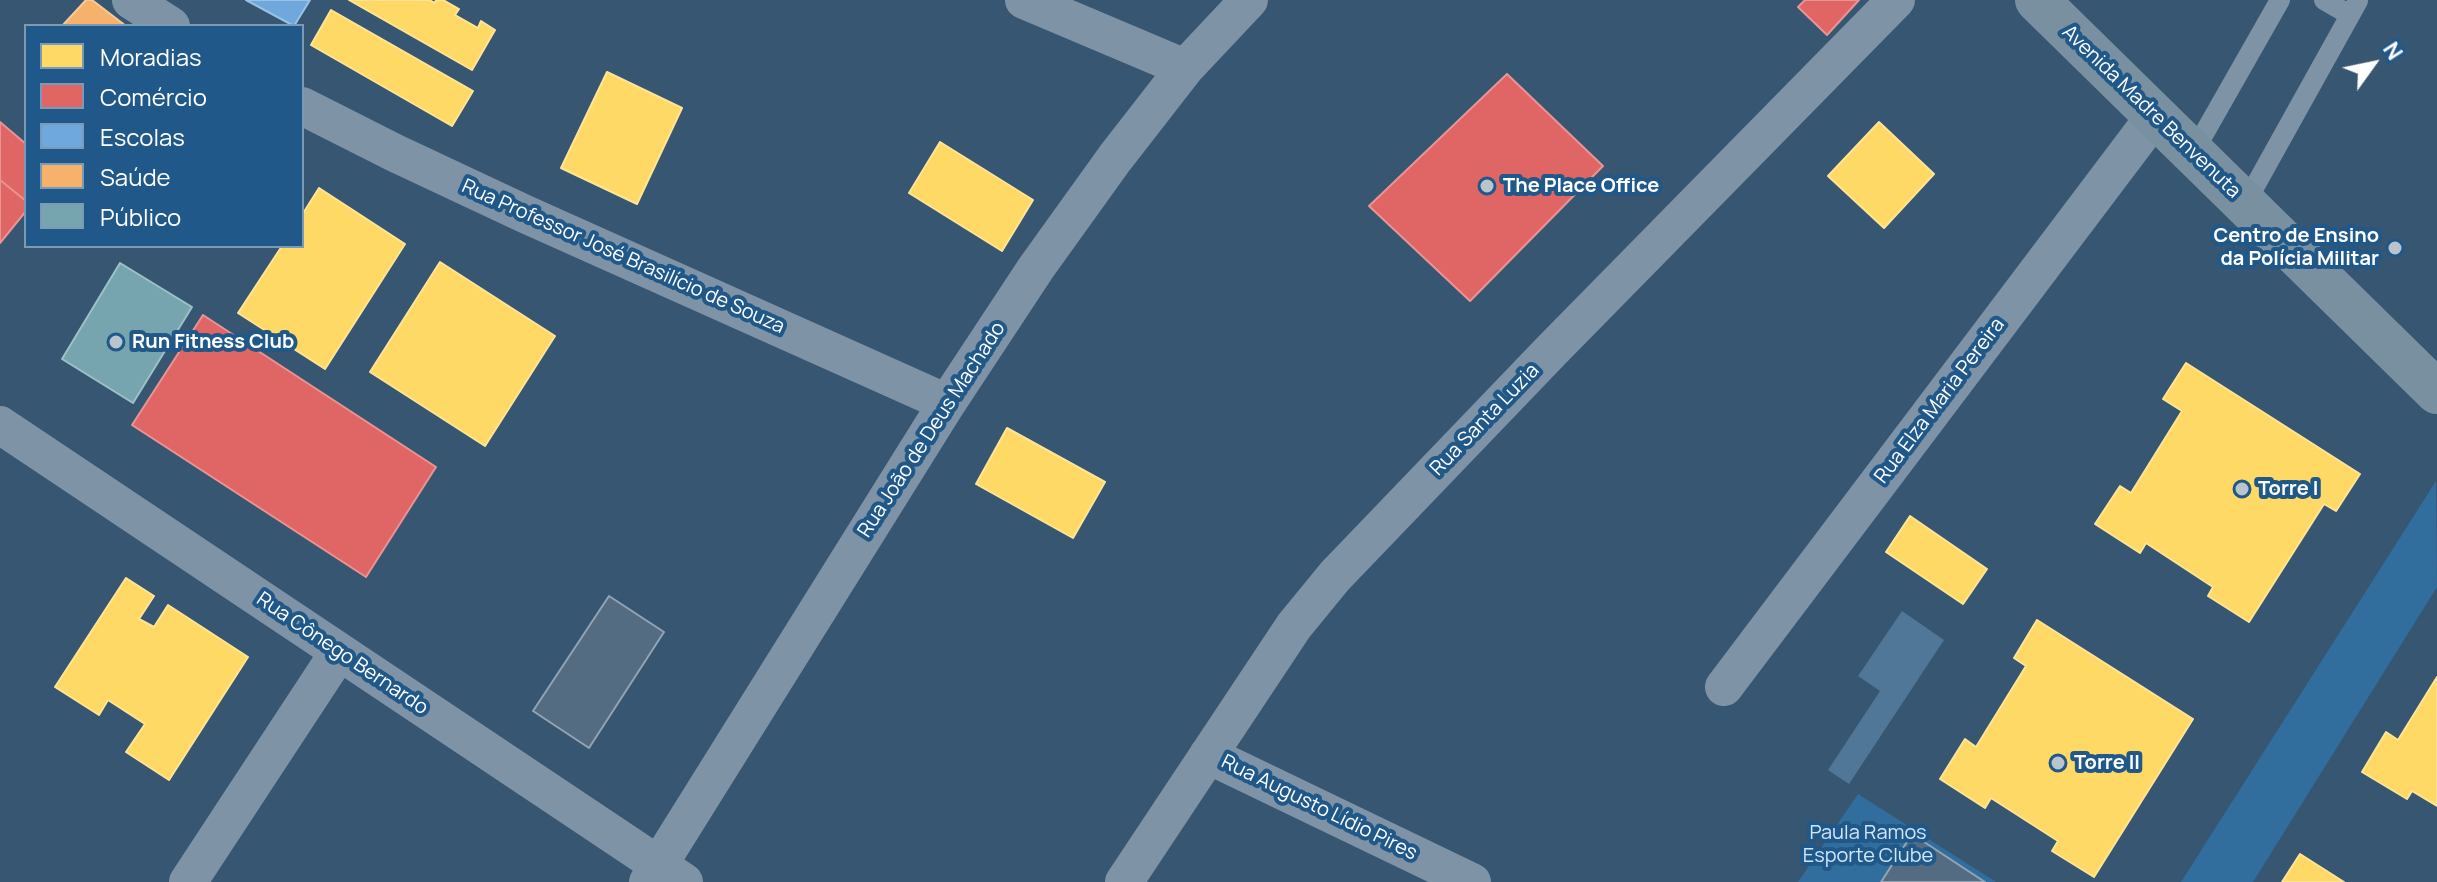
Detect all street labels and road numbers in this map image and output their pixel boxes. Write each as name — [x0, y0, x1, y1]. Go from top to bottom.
street label: Avenida Madre Benvenuta — [2057, 21, 2245, 203]
street label: Rua Professor José Brasilício de Souza — [458, 175, 788, 339]
street label: Rua Elza Maria Pereira — [1870, 314, 2010, 488]
street label: Rua João de Deus Machado — [853, 318, 1011, 542]
street label: Rua Santa Luzia — [1425, 359, 1545, 481]
street label: Rua Cônego Bernardo — [252, 588, 432, 720]
street label: Rua Augusto Lídio Pires — [1217, 750, 1421, 866]

